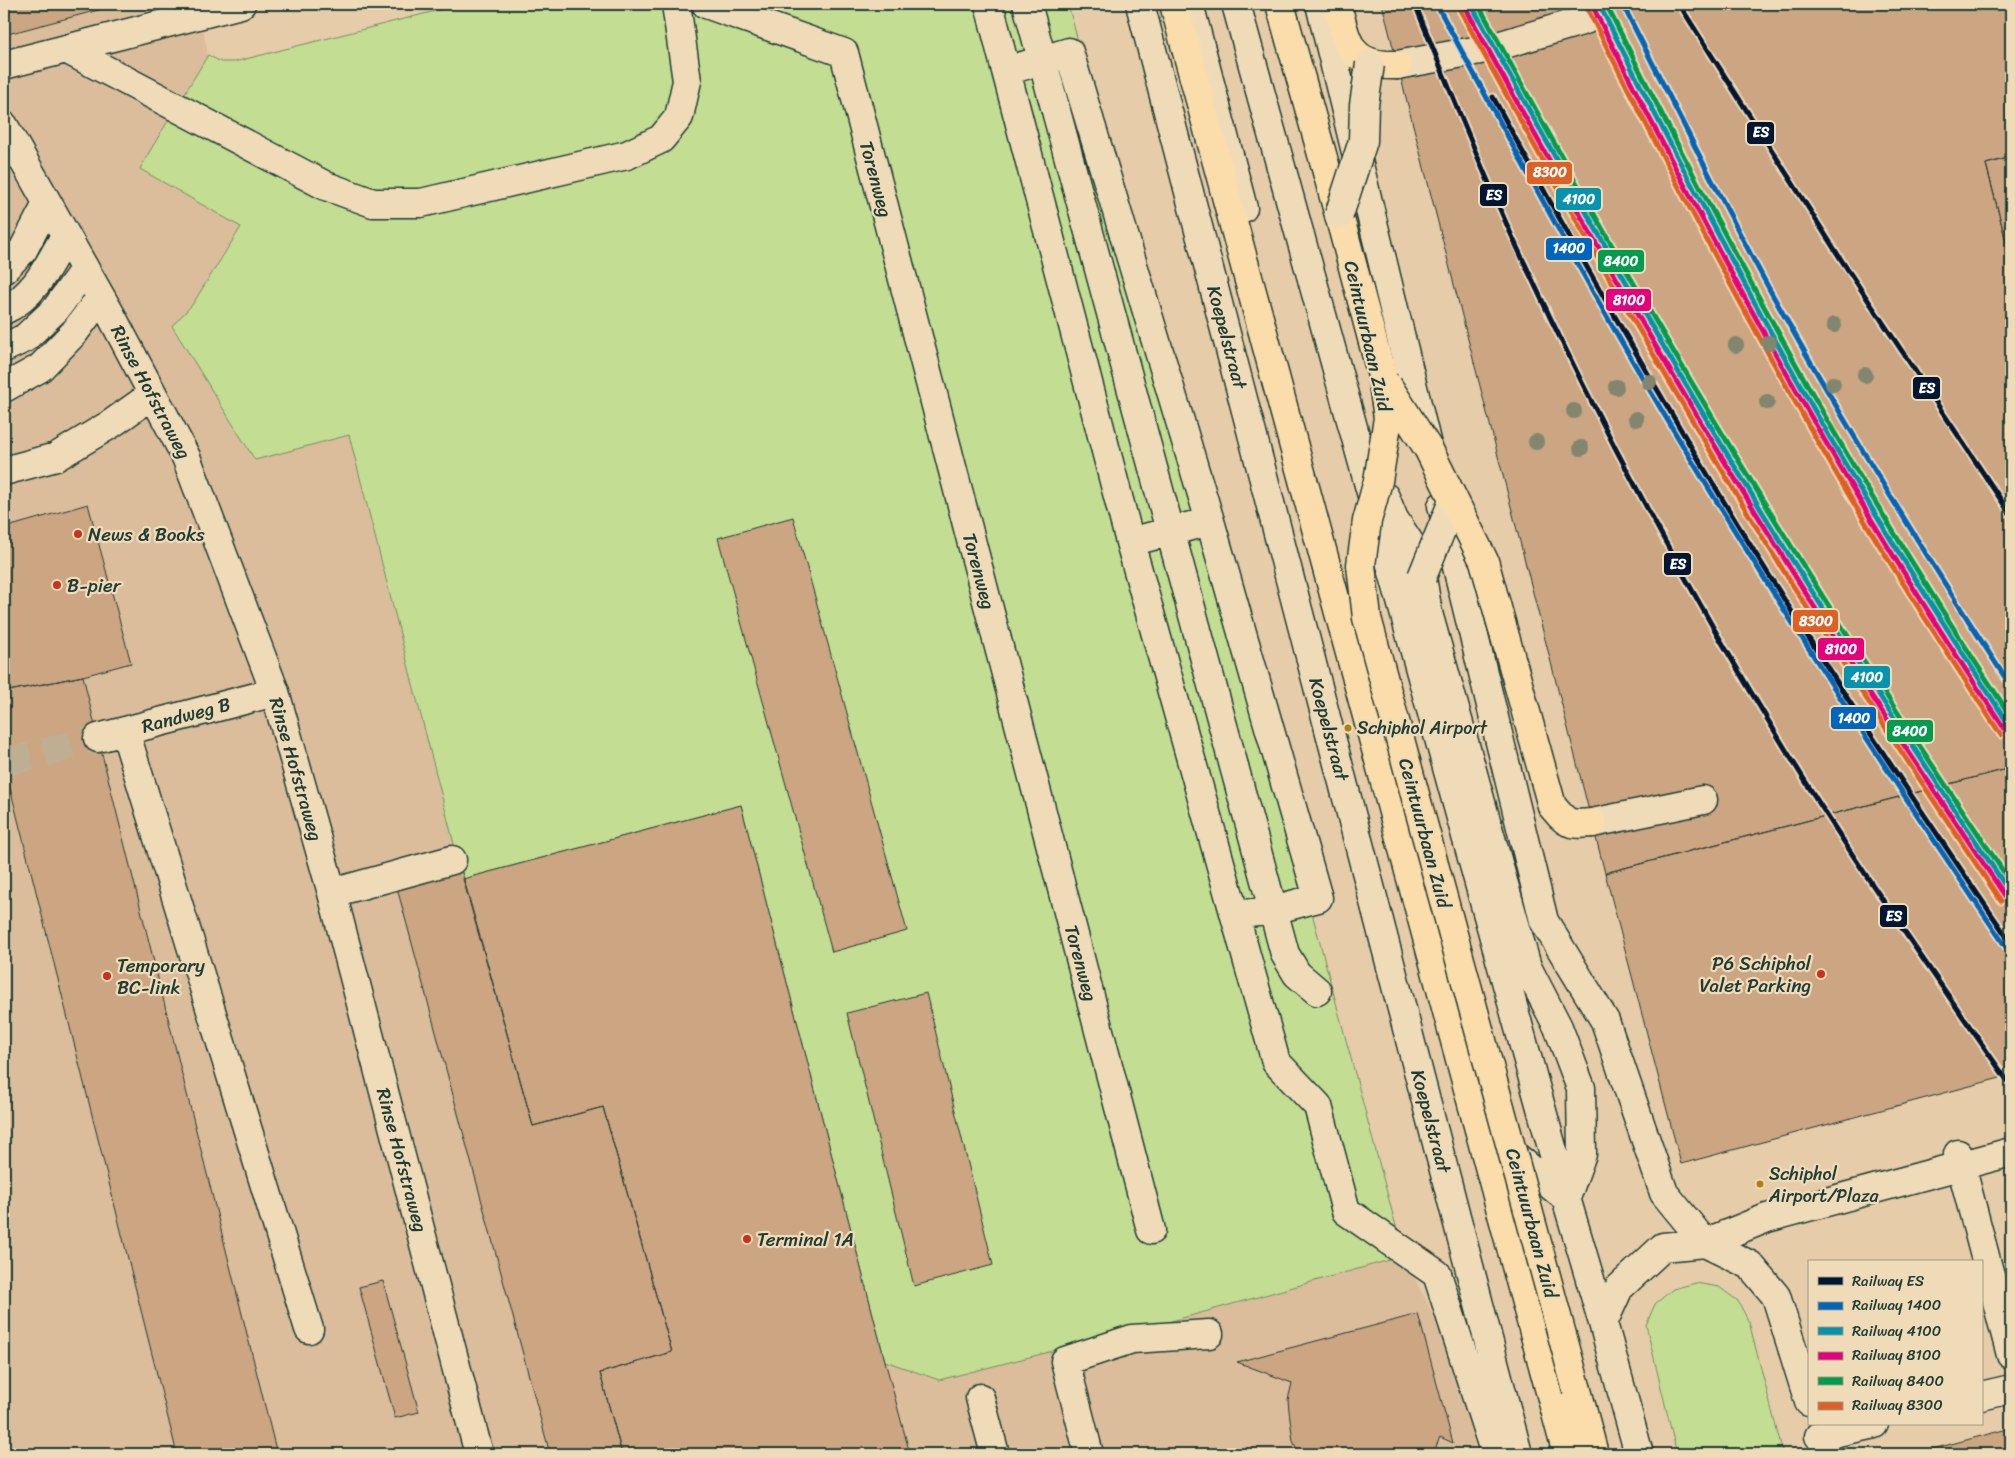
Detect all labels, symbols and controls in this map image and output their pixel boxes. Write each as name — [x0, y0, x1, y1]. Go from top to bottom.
text: ES — [1753, 120, 1769, 145]
line badge: ES — [1746, 121, 1775, 145]
street label: Torenweg — [850, 137, 902, 221]
text: 8300 — [1532, 160, 1567, 185]
line badge: 8300 — [1526, 161, 1573, 185]
line badge: ES — [1479, 183, 1508, 207]
text: ES — [1486, 183, 1502, 208]
line badge: 4100 — [1555, 187, 1602, 211]
text: 4100 — [1562, 187, 1595, 212]
text: 1400 — [1553, 236, 1585, 261]
line badge: 1400 — [1545, 237, 1593, 261]
line badge: 8400 — [1597, 249, 1645, 273]
text: 8400 — [1603, 249, 1639, 274]
street label: Ceintuurbaan Zuid — [1335, 257, 1402, 417]
street label: Koepelstraat — [1197, 281, 1257, 394]
line badge: 8100 — [1605, 288, 1652, 312]
text: 8100 — [1612, 288, 1645, 313]
street label: Rinse Hofstraweg — [102, 319, 201, 466]
line badge: ES — [1912, 376, 1941, 400]
text: ES — [1919, 376, 1935, 401]
place label: News & Books — [88, 518, 205, 551]
marker: News & Books — [72, 528, 84, 540]
street label: Torenweg — [953, 529, 1005, 613]
line badge: ES — [1663, 552, 1692, 576]
text: ES — [1670, 552, 1686, 577]
place label: B-pier — [67, 569, 122, 602]
marker: B-pier — [51, 579, 63, 591]
line badge: 8300 — [1792, 609, 1839, 633]
text: 8300 — [1798, 609, 1833, 634]
line badge: 8100 — [1817, 637, 1865, 661]
text: 8100 — [1824, 637, 1857, 662]
line badge: 4100 — [1843, 665, 1891, 689]
text: 4100 — [1850, 665, 1883, 690]
street label: Koepelstraat — [1299, 673, 1359, 786]
street label: Randweg B — [138, 687, 234, 743]
street label: Rinse Hofstraweg — [260, 693, 332, 845]
line badge: 1400 — [1830, 706, 1877, 730]
text: 1400 — [1838, 706, 1870, 731]
place label: Schiphol Airport — [1357, 712, 1488, 744]
line badge: 8400 — [1886, 719, 1934, 743]
text: 8400 — [1892, 719, 1928, 744]
marker: Schiphol Airport — [1343, 723, 1353, 733]
street label: Ceintuurbaan Zuid — [1389, 754, 1461, 914]
line badge: ES — [1879, 904, 1908, 928]
text: ES — [1886, 904, 1902, 929]
street label: Torenweg — [1055, 921, 1107, 1005]
place label: P6 Schiphol Valet Parking — [1699, 947, 1812, 1002]
place label: Temporary BC-link — [117, 949, 205, 1004]
marker: P6 Schiphol Valet Parking — [1815, 968, 1827, 980]
marker: Temporary BC-link — [101, 970, 113, 982]
street label: Koepelstraat — [1401, 1065, 1461, 1178]
street label: Rinse Hofstraweg — [367, 1084, 437, 1236]
street label: Ceintuurbaan Zuid — [1496, 1144, 1568, 1304]
place label: Schiphol Airport/Plaza — [1768, 1158, 1880, 1212]
marker: Schiphol Airport/Plaza — [1755, 1179, 1765, 1189]
place label: Terminal 1A — [757, 1223, 854, 1256]
marker: Terminal 1A — [741, 1233, 753, 1245]
legend — [1808, 1260, 1982, 1426]
text: Railway ES — [1852, 1268, 1925, 1294]
text: Railway 1400 — [1852, 1292, 1941, 1318]
text: Railway 4100 — [1852, 1318, 1941, 1344]
text: Railway 8100 — [1852, 1342, 1941, 1368]
text: Railway 8400 — [1852, 1368, 1944, 1394]
text: Railway 8300 — [1852, 1392, 1943, 1418]

